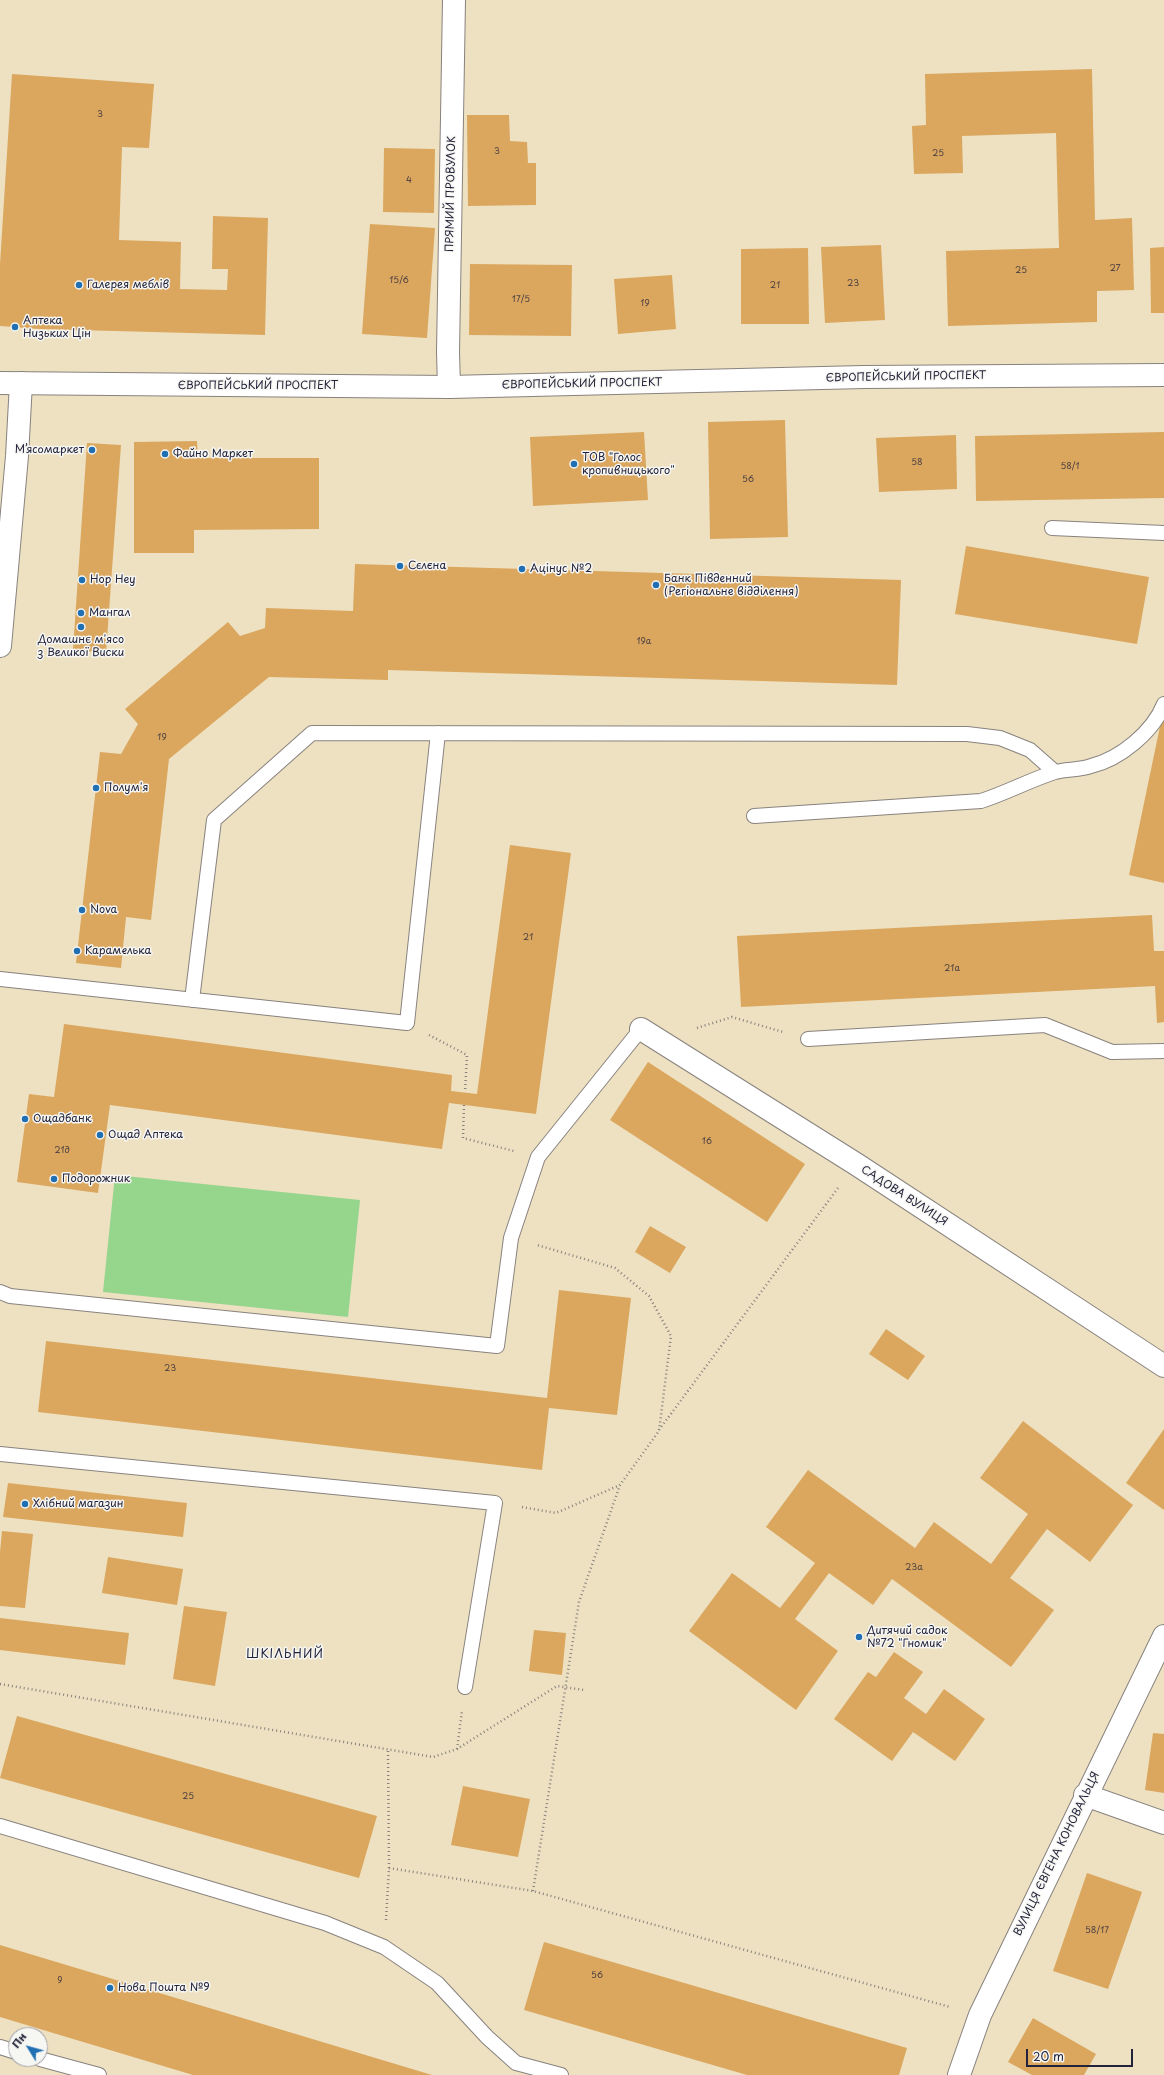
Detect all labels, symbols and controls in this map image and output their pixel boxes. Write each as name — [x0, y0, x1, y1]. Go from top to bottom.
house number: 3 — [97, 110, 103, 120]
street label: ПРЯМИЙ ПРОВУЛОК — [443, 136, 459, 252]
house number: 3 — [494, 147, 500, 157]
house number: 25 — [932, 149, 944, 159]
house number: 4 — [406, 176, 412, 186]
house number: 27 — [1109, 264, 1121, 274]
house number: 25 — [1015, 266, 1027, 276]
house number: 15/6 — [389, 276, 409, 286]
place label: Галерея меблів — [87, 278, 169, 292]
house number: 23 — [847, 279, 859, 289]
marker: Галерея меблів — [74, 280, 84, 290]
house number: 21 — [770, 281, 780, 291]
house number: 17/5 — [512, 295, 530, 305]
house number: 19 — [640, 299, 650, 309]
place label: Аптека Низьких Цін — [23, 314, 91, 340]
marker: Аптека Низьких Цін — [10, 322, 20, 332]
street label: ЄВРОПЕЙСЬКИЙ ПРОСПЕКТ — [826, 369, 986, 385]
street label: ЄВРОПЕЙСЬКИЙ ПРОСПЕКТ — [502, 376, 662, 392]
street label: ЄВРОПЕЙСЬКИЙ ПРОСПЕКТ — [178, 379, 338, 393]
place label: Мʼясомаркет — [15, 443, 84, 457]
marker: Мʼясомаркет — [87, 445, 97, 455]
place label: Файно Маркет — [173, 447, 253, 461]
marker: Файно Маркет — [160, 449, 170, 459]
place label: ТОВ "Голос кропивницького" — [582, 451, 675, 477]
house number: 58 — [911, 458, 923, 468]
marker: ТОВ "Голос кропивницького" — [569, 459, 579, 469]
house number: 58/1 — [1060, 462, 1080, 472]
house number: 56 — [742, 475, 754, 485]
place label: Сєлєна — [408, 559, 446, 573]
marker: Сєлєна — [395, 561, 405, 571]
place label: Ацінус №2 — [530, 562, 592, 576]
marker: Ацінус №2 — [517, 564, 527, 574]
place label: Банк Південний (Регіональне відділення) — [664, 572, 799, 598]
place label: Hop Hey — [90, 573, 135, 587]
marker: Hop Hey — [77, 575, 87, 585]
marker: Банк Південний (Регіональне відділення) — [651, 580, 661, 590]
place label: Мангал — [89, 606, 130, 620]
marker: Мангал — [76, 608, 86, 618]
marker: Домашнє м'ясо з Великої Виски — [76, 622, 86, 632]
place label: Домашнє м'ясо з Великої Виски — [38, 633, 124, 659]
house number: 19а — [637, 637, 651, 647]
house number: 19 — [157, 733, 167, 743]
place label: Полум'я — [104, 781, 148, 795]
marker: Полум'я — [91, 783, 101, 793]
place label: Nova — [90, 903, 117, 917]
marker: Nova — [77, 905, 87, 915]
house number: 21 — [523, 933, 533, 943]
place label: Карамелька — [85, 944, 151, 958]
marker: Карамелька — [72, 946, 82, 956]
house number: 21а — [944, 964, 960, 974]
place label: Ощадбанк — [33, 1112, 91, 1126]
marker: Ощадбанк — [20, 1114, 30, 1124]
place label: Ощад Аптека — [108, 1128, 183, 1142]
marker: Ощад Аптека — [95, 1130, 105, 1140]
house number: 16 — [702, 1137, 712, 1147]
house number: 21д — [54, 1146, 70, 1156]
street label: САДОВА ВУЛИЦЯ — [858, 1163, 950, 1229]
place label: Подорожник — [62, 1172, 130, 1186]
marker: Подорожник — [49, 1174, 59, 1184]
house number: 23 — [164, 1364, 176, 1374]
place label: Хлібний магазин — [33, 1497, 123, 1511]
marker: Хлібний магазин — [20, 1499, 30, 1509]
house number: 23а — [905, 1563, 923, 1573]
place label: Дитячий садок №72 "Гномик" — [867, 1624, 947, 1650]
marker: Дитячий садок №72 "Гномик" — [854, 1632, 864, 1642]
district label: ШКІЛЬНИЙ — [246, 1648, 324, 1662]
street label: ВУЛИЦЯ ЄВГЕНА КОНОВАЛЬЦЯ — [1011, 1770, 1103, 1938]
house number: 25 — [182, 1792, 194, 1802]
house number: 58/17 — [1085, 1926, 1109, 1936]
house number: 56 — [591, 1971, 603, 1981]
house number: 9 — [57, 1976, 63, 1986]
place label: Нова Пошта №9 — [118, 1981, 210, 1995]
marker: Нова Пошта №9 — [105, 1983, 115, 1993]
north arrow — [8, 2027, 48, 2067]
text: Пн — [7, 2029, 30, 2052]
scale bar — [1028, 2041, 1135, 2067]
text: 20 m — [1033, 2047, 1064, 2065]

